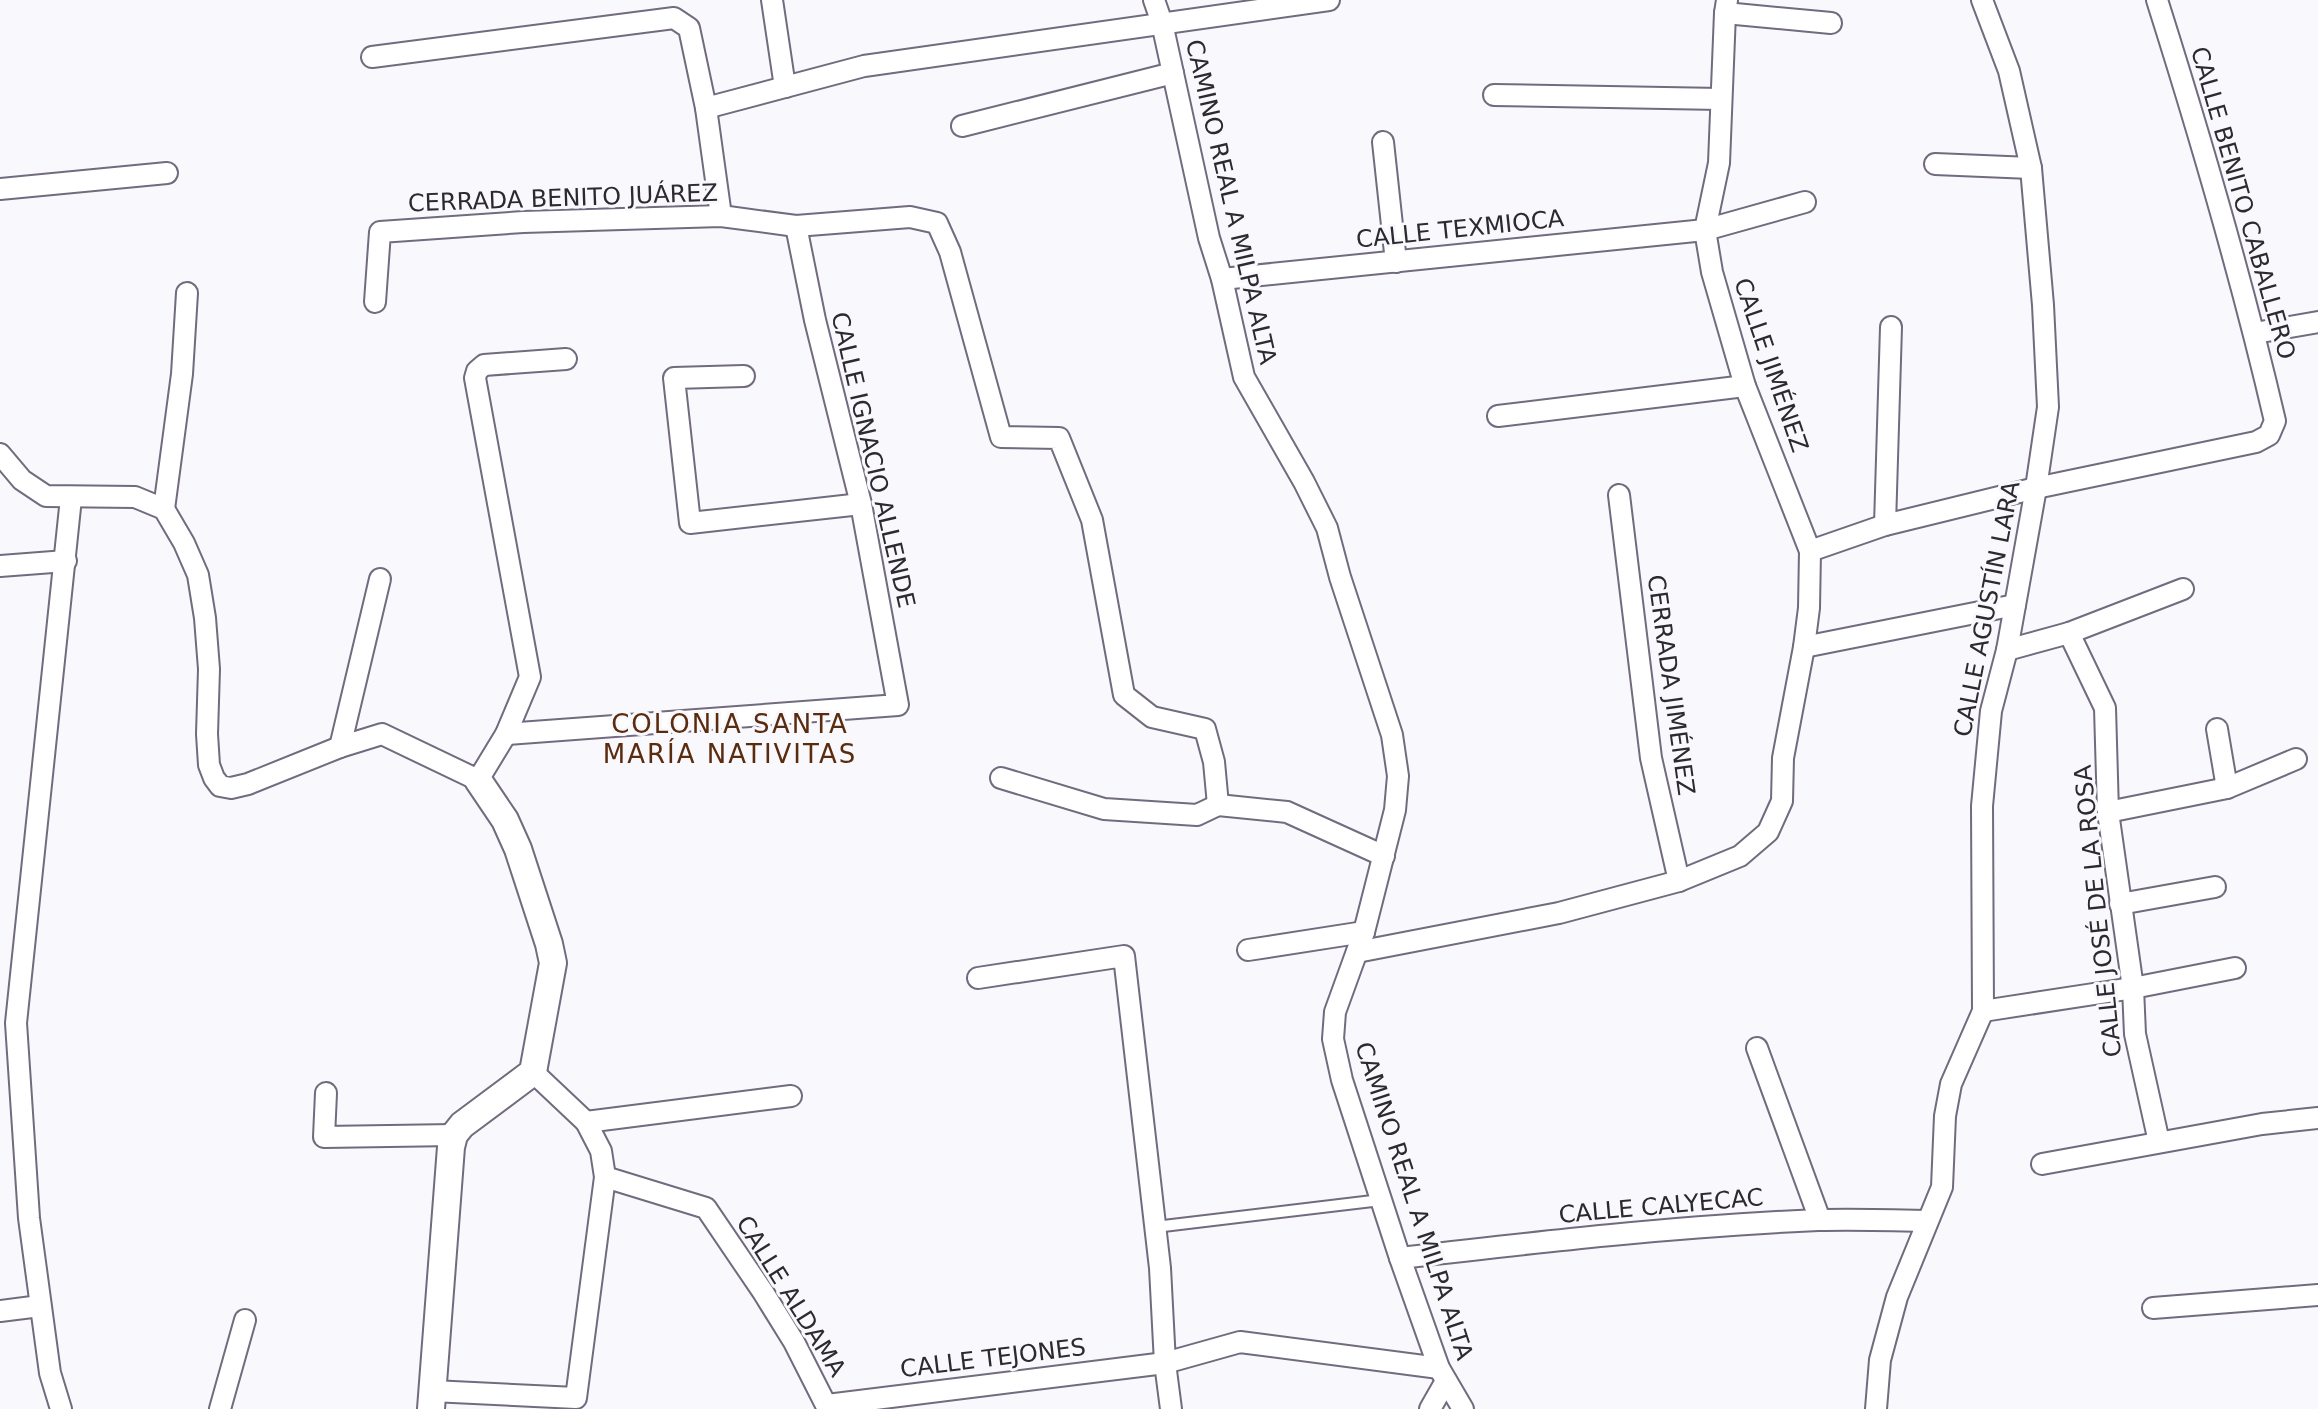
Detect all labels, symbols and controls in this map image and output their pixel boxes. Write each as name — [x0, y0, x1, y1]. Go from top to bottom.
street label: CAMINO REAL A MILPA ALTA — [1180, 37, 1282, 368]
street label: CALLE BENITO CABALLERO — [2185, 43, 2301, 363]
street label: CERRADA BENITO JUÁREZ — [408, 178, 718, 217]
street label: CALLE TEXMIOCA — [1355, 204, 1566, 254]
street label: CALLE JIMÉNEZ — [1728, 274, 1815, 456]
street label: CALLE IGNACIO ALLENDE — [825, 309, 921, 611]
street label: CALLE AGUSTÍN LARA — [1947, 478, 2026, 739]
street label: CERRADA JIMÉNEZ — [1642, 573, 1701, 797]
district label: COLONIA SANTA MARÍA NATIVITAS — [603, 709, 857, 769]
street label: CALLE JOSÉ DE LA ROSA — [2068, 763, 2127, 1059]
street label: CAMINO REAL A MILPA ALTA — [1349, 1039, 1479, 1364]
street label: CALLE CALYECAC — [1557, 1183, 1765, 1229]
street label: CALLE ALDAMA — [730, 1211, 852, 1382]
street label: CALLE TEJONES — [899, 1333, 1087, 1383]

